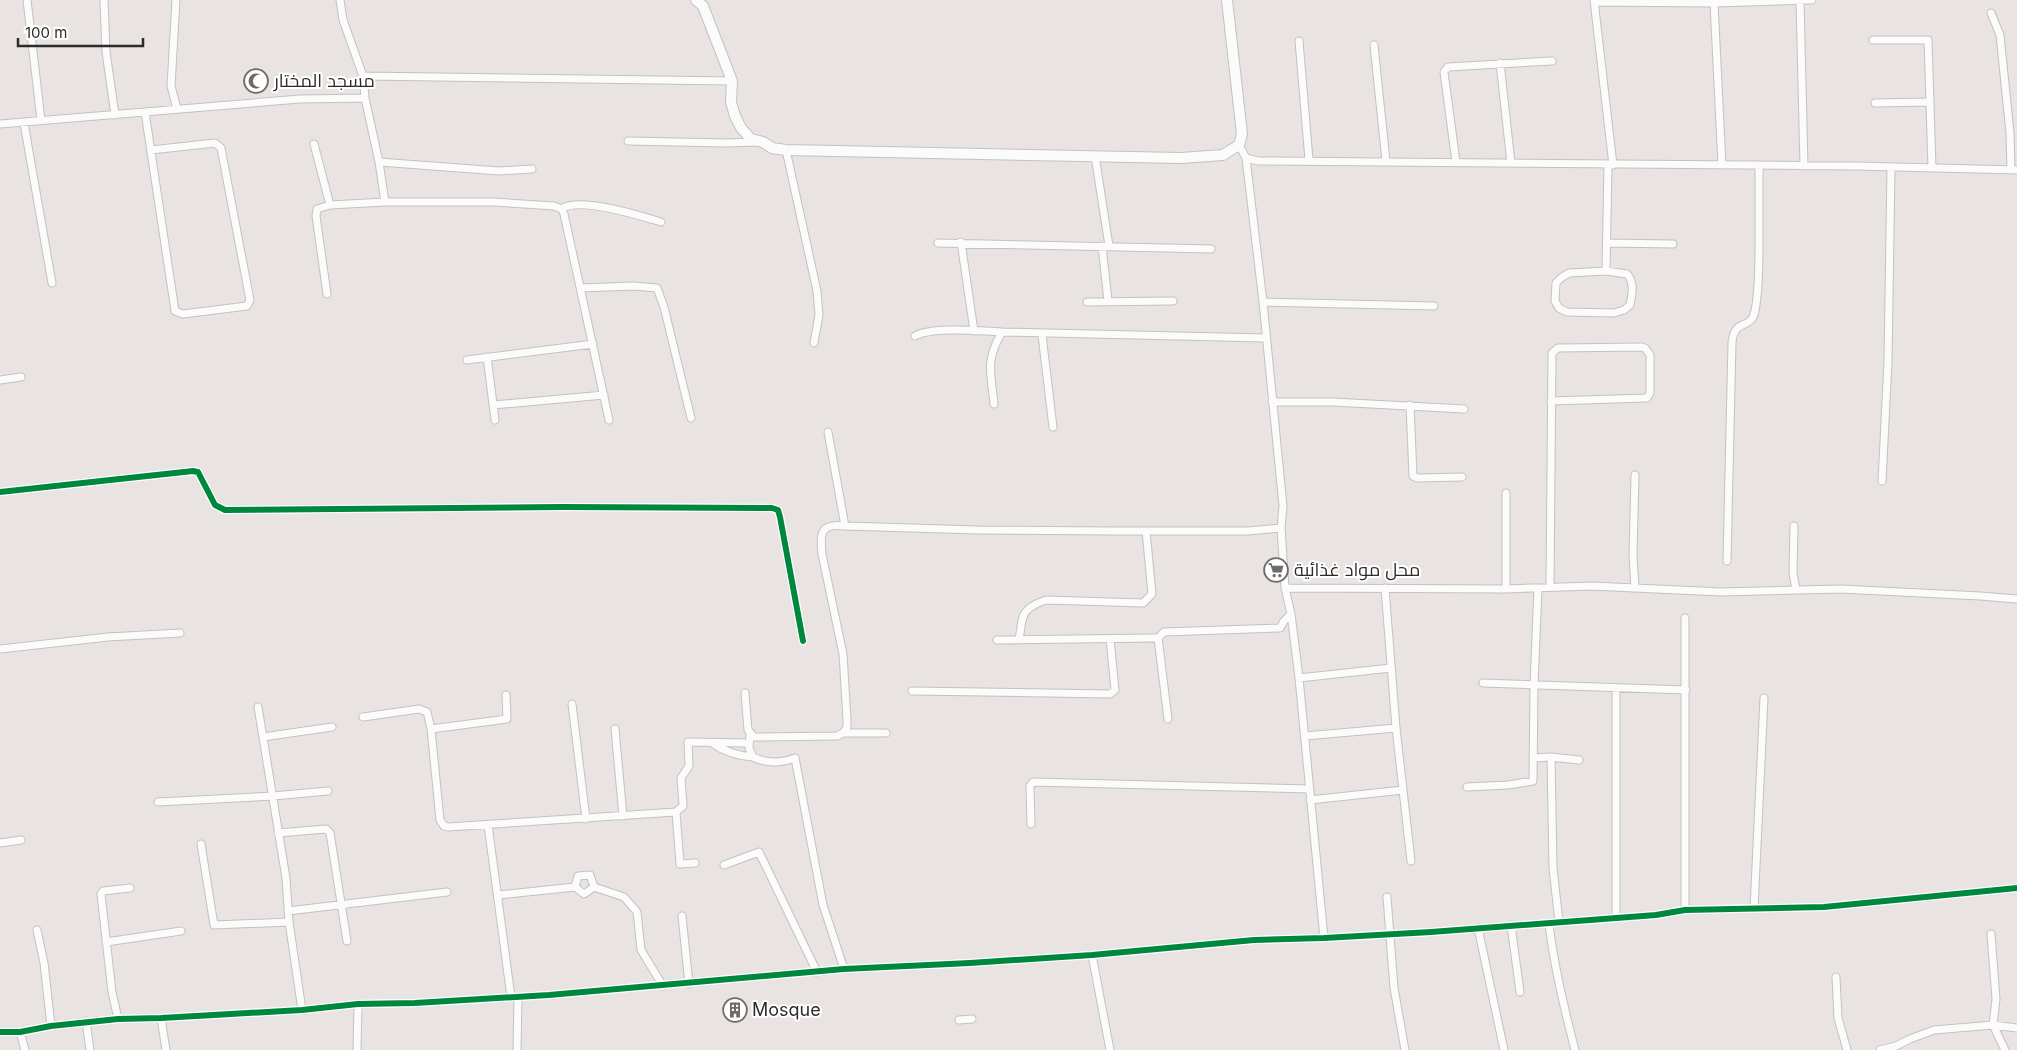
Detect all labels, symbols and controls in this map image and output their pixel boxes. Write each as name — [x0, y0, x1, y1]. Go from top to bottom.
scale bar — [18, 15, 142, 47]
text: 100 m — [25, 23, 67, 42]
mosque icon: مسجد المختار — [243, 68, 269, 94]
place label: مسجد المختار — [273, 70, 375, 92]
supermarket icon: محل مواد غذائية — [1263, 557, 1289, 583]
place label: محل مواد غذائية — [1294, 559, 1420, 581]
building icon: Mosque — [722, 997, 748, 1023]
place label: Mosque — [752, 999, 821, 1020]

